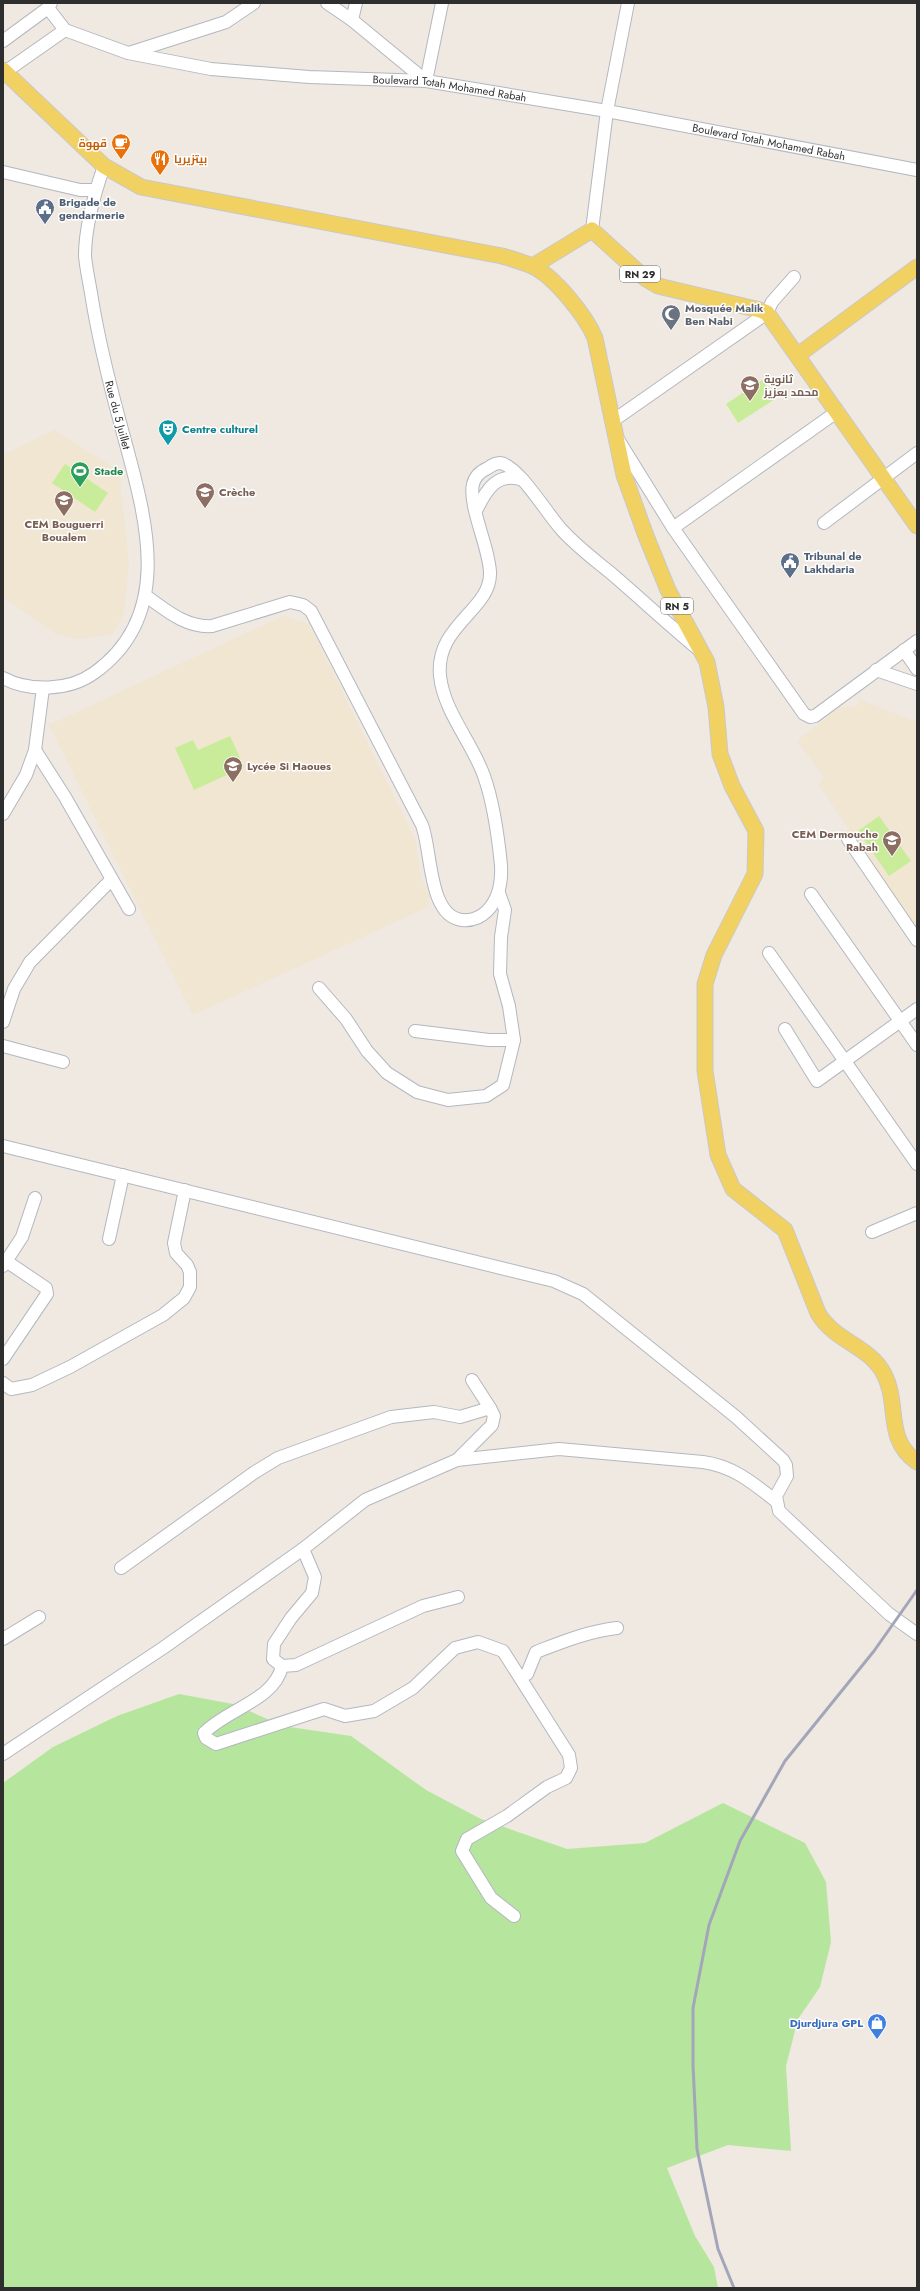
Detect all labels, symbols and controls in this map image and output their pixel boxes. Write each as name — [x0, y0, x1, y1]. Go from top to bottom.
street label: Boulevard Totah Mohamed Rabah — [372, 71, 528, 106]
street label: Boulevard Totah Mohamed Rabah — [691, 119, 847, 164]
cafe icon: قهوة — [110, 132, 132, 160]
place label: قهوة — [79, 135, 107, 151]
restaurant icon: بيتزيريا — [149, 148, 171, 176]
place label: بيتزيريا — [174, 151, 207, 167]
place label: Brigade de gendarmerie — [59, 194, 125, 223]
public building icon: Brigade de gendarmerie — [34, 197, 56, 225]
road number: RN 29 — [620, 266, 660, 282]
place label: Mosquée Malik Ben Nabi — [685, 300, 764, 329]
mosque icon: Mosquée Malik Ben Nabi — [660, 303, 682, 331]
place label: ثانوية محمد بعزيز — [763, 371, 819, 400]
school or university icon: ثانوية محمد بعزيز — [739, 374, 761, 402]
street label: Rue du 5 Juillet — [101, 379, 135, 451]
theatre icon: Centre culturel — [157, 418, 179, 446]
place label: Centre culturel — [182, 421, 258, 437]
sports icon: Stade — [69, 460, 91, 488]
place label: Stade — [94, 463, 123, 479]
school or university icon: Crèche — [194, 481, 216, 509]
place label: Crèche — [219, 484, 255, 500]
school or university icon: CEM Bouguerri Boualem — [53, 489, 75, 517]
place label: CEM Bouguerri Boualem — [25, 516, 103, 545]
place label: Tribunal de Lakhdaria — [804, 548, 862, 577]
public building icon: Tribunal de Lakhdaria — [779, 551, 801, 579]
road number: RN 5 — [661, 598, 693, 614]
school or university icon: Lycée Si Haoues — [222, 755, 244, 783]
place label: Lycée Si Haoues — [247, 758, 331, 774]
place label: CEM Dermouche Rabah — [792, 826, 878, 855]
school or university icon: CEM Dermouche Rabah — [881, 829, 903, 857]
shop icon: Djurdjura GPL — [866, 2012, 888, 2040]
place label: Djurdjura GPL — [790, 2015, 863, 2031]

